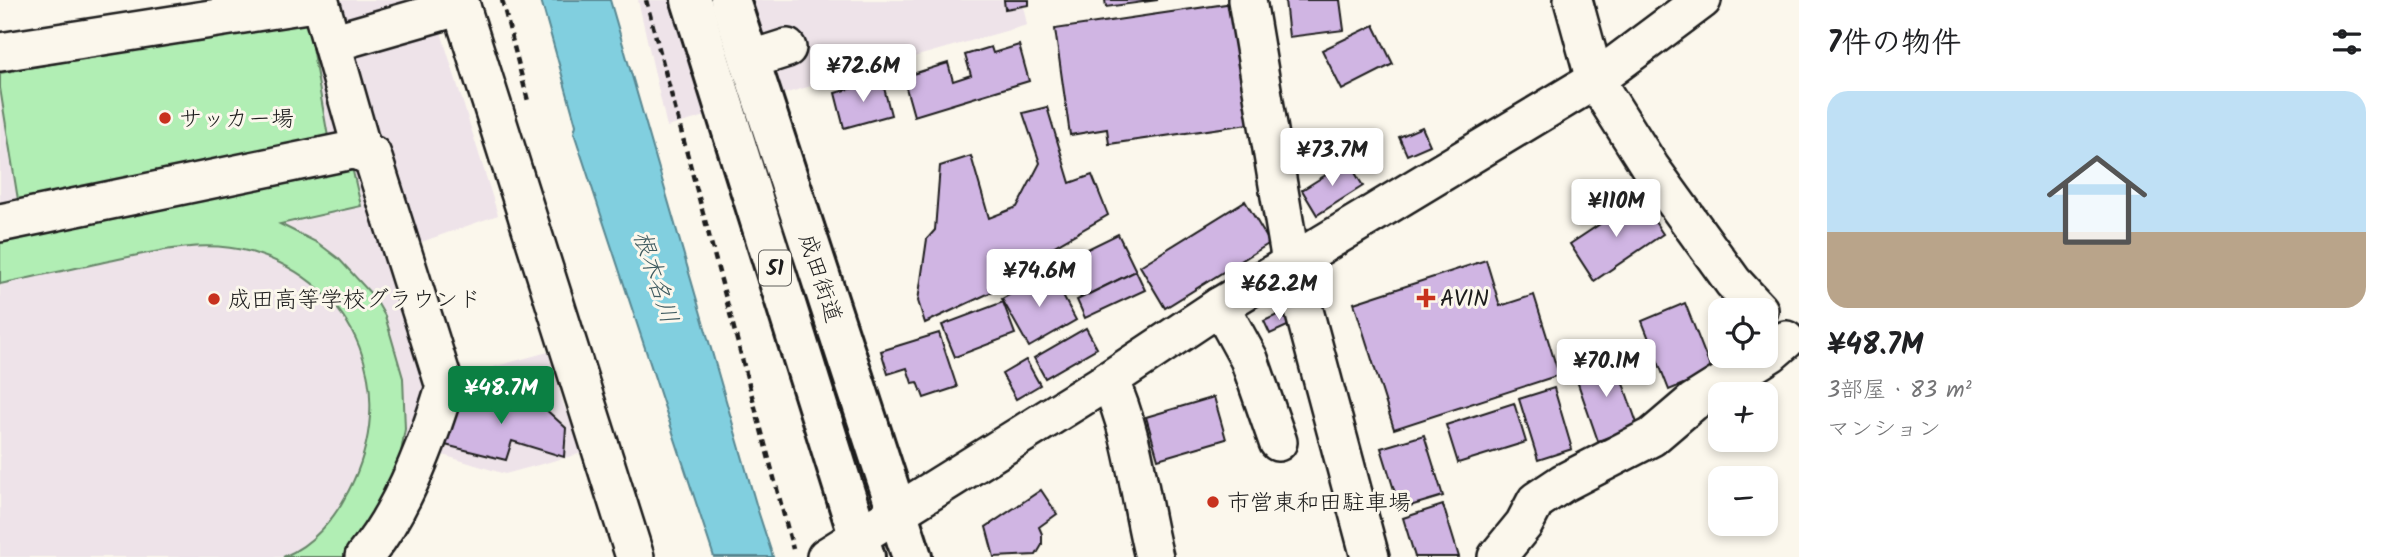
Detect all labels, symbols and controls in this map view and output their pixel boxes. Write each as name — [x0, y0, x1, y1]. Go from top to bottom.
text: 7件の物件 — [1827, 20, 1961, 68]
icon: filters — [2328, 23, 2366, 61]
pin: ¥72.6M — [806, 44, 920, 104]
text: ¥72.6M — [826, 49, 900, 85]
place label: サッカー場 — [179, 102, 294, 138]
marker: サッカー場 — [157, 110, 173, 126]
pin: ¥73.7M — [1275, 128, 1389, 188]
text: ¥73.7M — [1296, 133, 1368, 169]
icon: home — [2034, 137, 2160, 263]
pin: ¥110M — [1567, 180, 1665, 239]
text: ¥110M — [1587, 184, 1645, 220]
water label: 根木名川 — [621, 226, 688, 329]
street label: 成田街道 — [788, 229, 850, 328]
road number: 51 — [759, 250, 791, 286]
pin: ¥74.6M — [982, 250, 1096, 309]
text: ¥74.6M — [1003, 254, 1075, 290]
pin: ¥62.2M — [1222, 262, 1336, 322]
text: ¥62.2M — [1241, 267, 1317, 303]
place label: AVIN — [1440, 282, 1489, 318]
place label: 成田高等学校グラウンド — [228, 283, 481, 319]
marker: AVIN — [1418, 290, 1434, 306]
marker: 成田高等学校グラウンド — [206, 291, 222, 307]
map controls — [1708, 298, 1778, 536]
button: locate — [1708, 298, 1778, 368]
text: ¥48.7M — [1827, 322, 1923, 370]
pin: ¥70.1M — [1549, 340, 1663, 399]
text: ¥70.1M — [1573, 344, 1639, 380]
pin: ¥48.7M — [444, 366, 558, 426]
text: ¥48.7M — [464, 371, 538, 407]
text: 3部屋 · 83 m² — [1827, 373, 1972, 409]
button: + — [1708, 382, 1778, 452]
text: マンション — [1827, 412, 1941, 448]
button: − — [1708, 466, 1778, 536]
place label: 市営東和田駐車場 — [1227, 486, 1411, 522]
marker: 市営東和田駐車場 — [1205, 494, 1221, 510]

